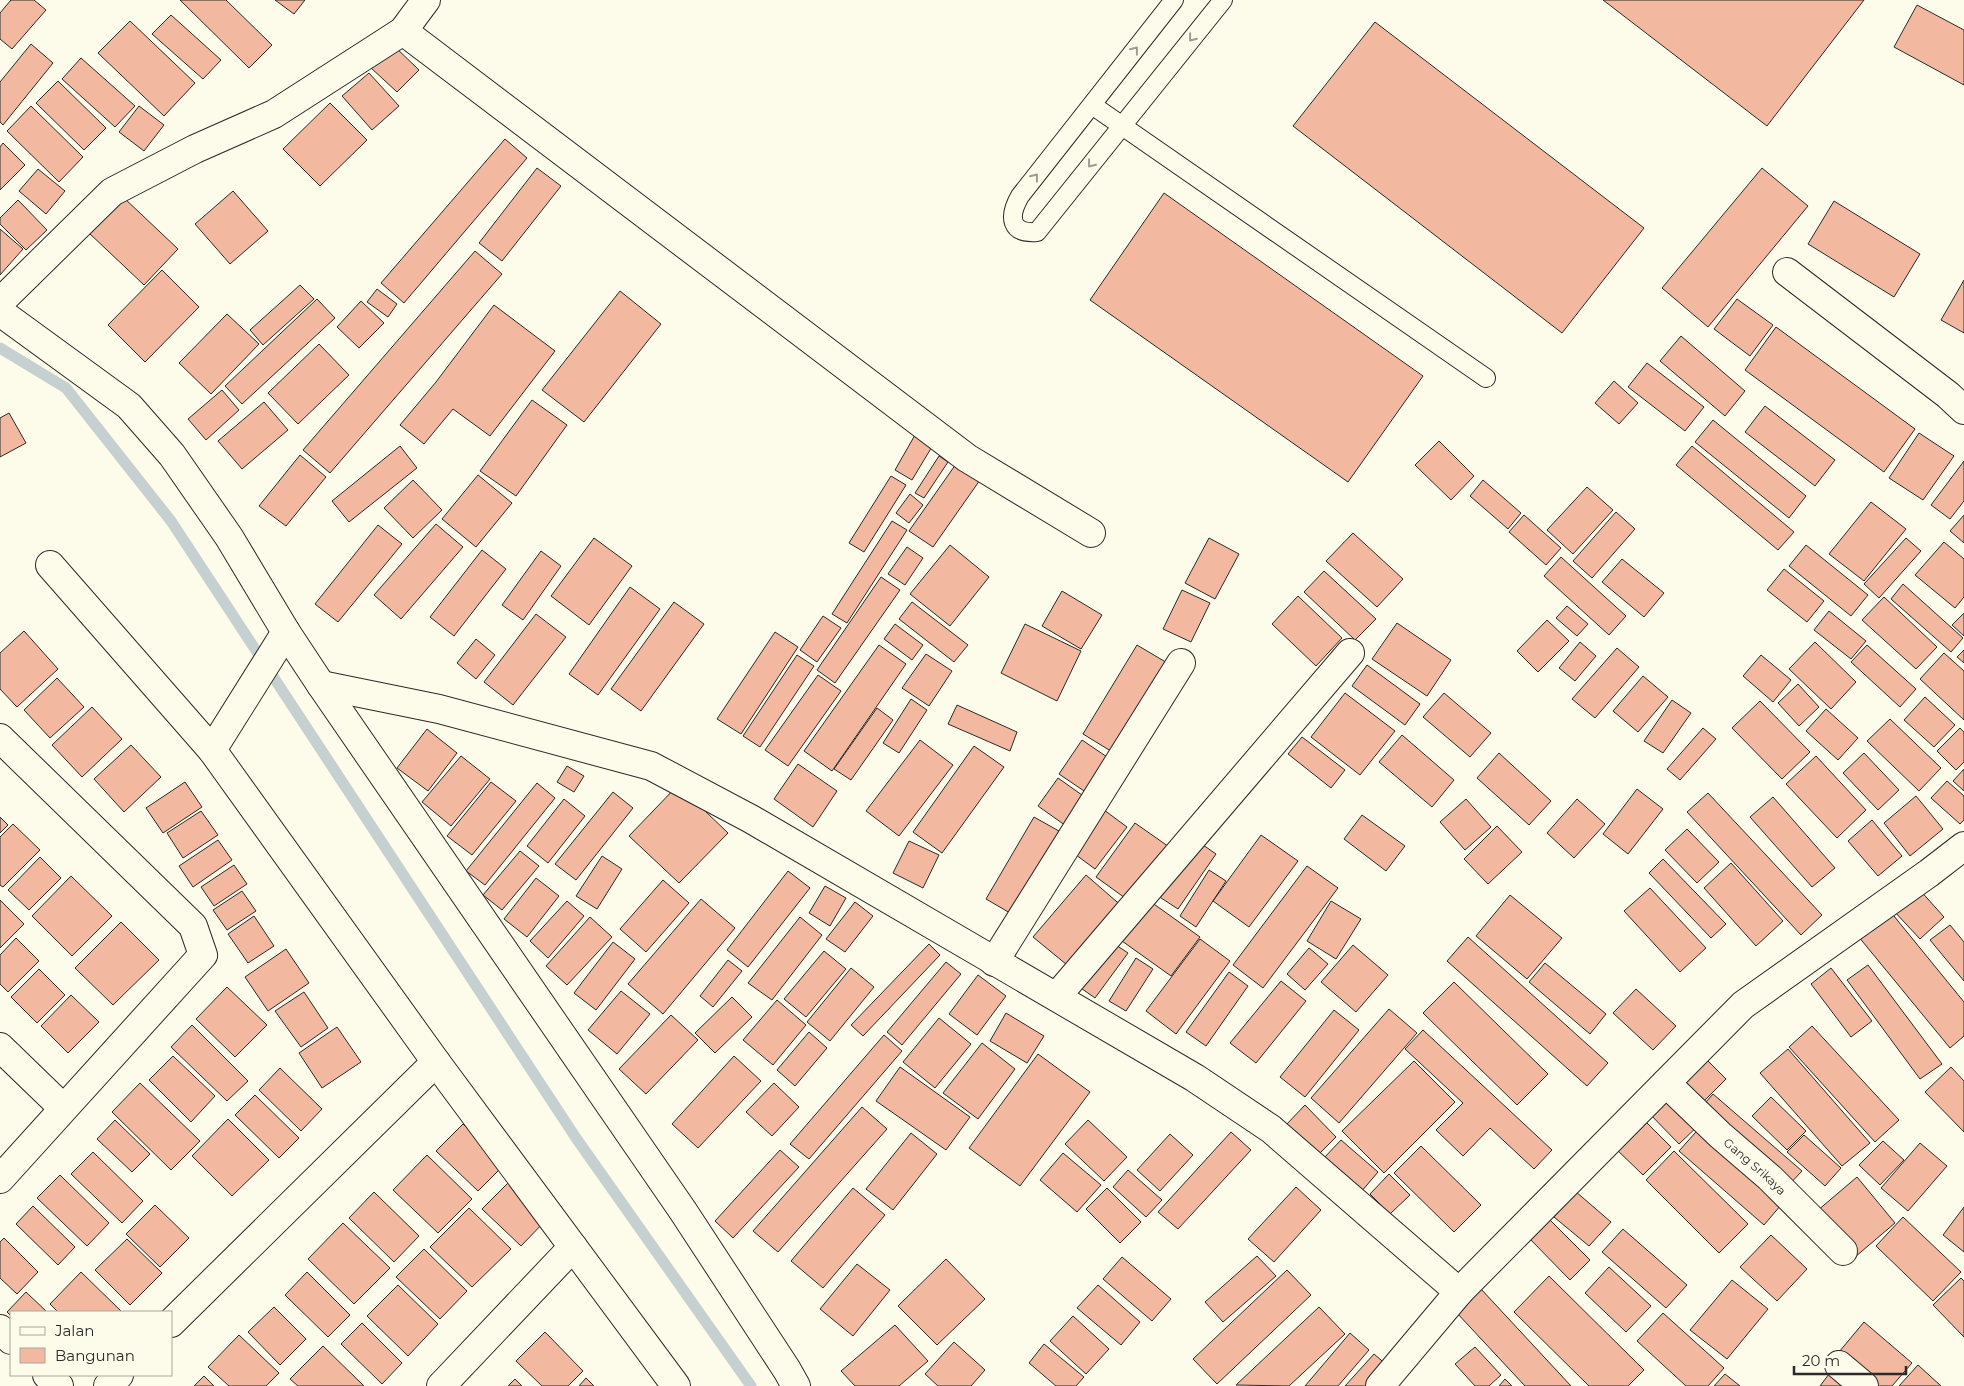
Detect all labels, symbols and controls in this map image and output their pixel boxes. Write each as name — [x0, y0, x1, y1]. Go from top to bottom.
one-way arrow — [1190, 32, 1198, 41]
one-way arrow — [1130, 47, 1138, 56]
one-way arrow — [1087, 159, 1096, 168]
one-way arrow — [1029, 174, 1038, 183]
street label: Gang Srikaya — [1721, 1134, 1790, 1198]
legend — [10, 1311, 172, 1376]
text: Jalan — [54, 1321, 94, 1340]
scale bar — [1794, 1344, 1906, 1376]
text: Bangunan — [55, 1346, 135, 1365]
text: 20 m — [1802, 1351, 1840, 1370]

